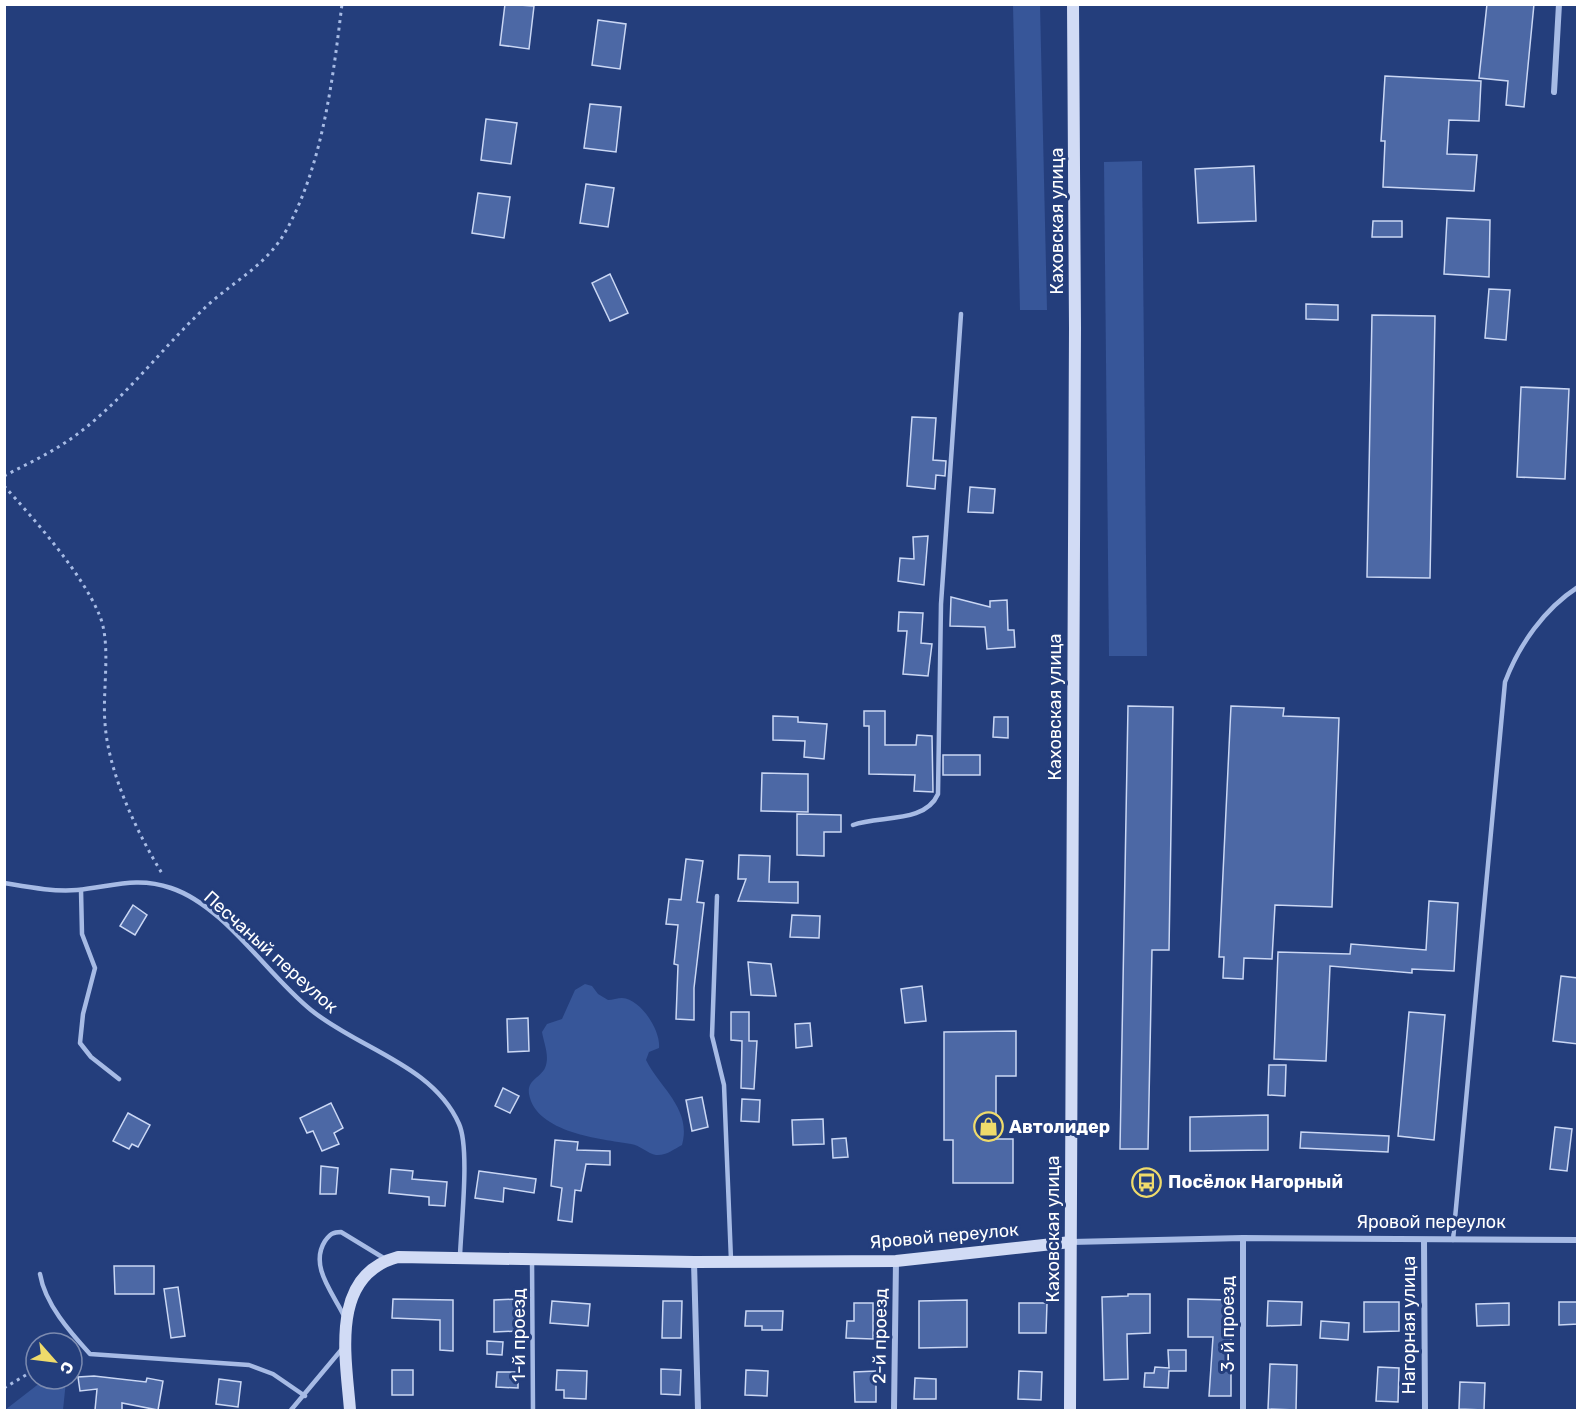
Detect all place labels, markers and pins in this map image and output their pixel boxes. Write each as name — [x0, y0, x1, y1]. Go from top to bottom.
shop icon: Автолидер — [972, 1111, 1004, 1143]
place label: Автолидер — [1009, 1116, 1110, 1138]
bus stop icon: Посёлок Нагорный — [1131, 1166, 1163, 1198]
place label: Посёлок Нагорный — [1168, 1171, 1343, 1193]

